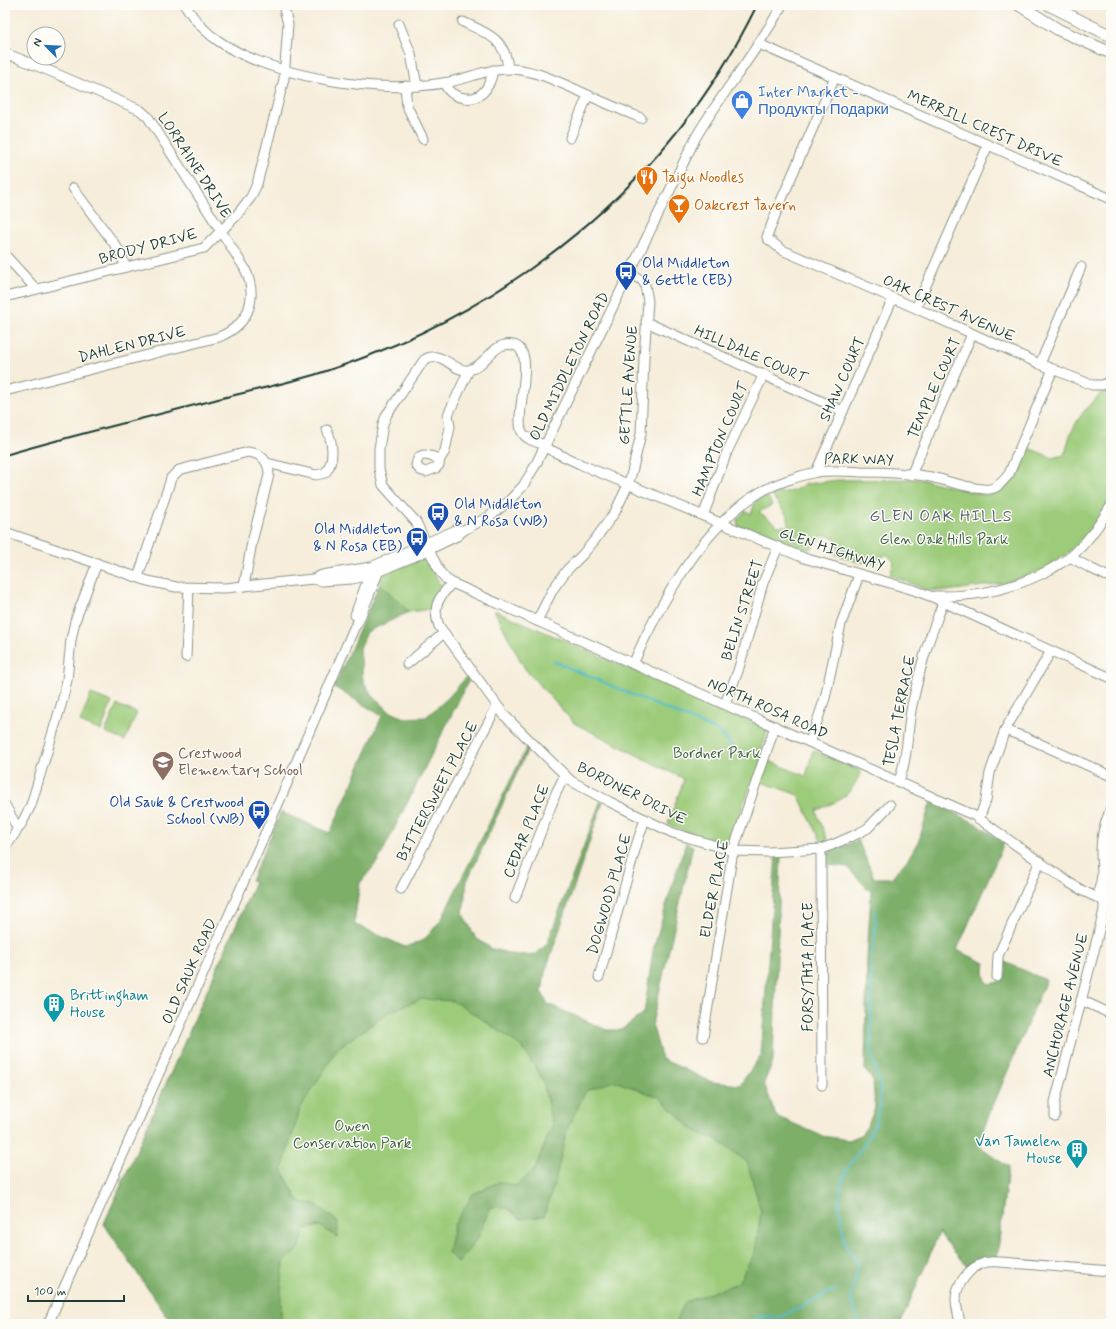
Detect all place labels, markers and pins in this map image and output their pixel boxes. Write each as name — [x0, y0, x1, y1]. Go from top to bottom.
place label: Inter Market - Продукты Подарки — [758, 83, 889, 120]
shop icon: Inter Market - Продукты Подарки — [729, 88, 755, 121]
restaurant icon: Taigu Noodles — [634, 164, 660, 197]
place label: Taigu Noodles — [662, 168, 744, 189]
bar icon: Oakcrest Tavern — [666, 192, 692, 225]
place label: Oakcrest Tavern — [694, 196, 796, 216]
place label: Old Middleton & Gettle (EB) — [642, 254, 733, 291]
bus stop icon: Old Middleton & Gettle (EB) — [613, 259, 639, 292]
place label: Old Middleton & N Rosa (WB) — [454, 495, 548, 532]
bus stop icon: Old Middleton & N Rosa (WB) — [425, 500, 451, 533]
place label: Old Middleton & N Rosa (EB) — [313, 520, 403, 557]
bus stop icon: Old Middleton & N Rosa (EB) — [404, 525, 430, 558]
place label: Crestwood Elementary School — [178, 744, 303, 781]
school or university icon: Crestwood Elementary School — [150, 749, 176, 782]
place label: Old Sauk & Crestwood School (WB) — [109, 793, 245, 830]
bus stop icon: Old Sauk & Crestwood School (WB) — [246, 798, 272, 831]
place label: Brittingham House — [70, 986, 149, 1023]
building icon: Brittingham House — [41, 991, 67, 1024]
place label: Van Tamelen House — [975, 1132, 1062, 1169]
building icon: Van Tamelen House — [1064, 1137, 1090, 1170]

